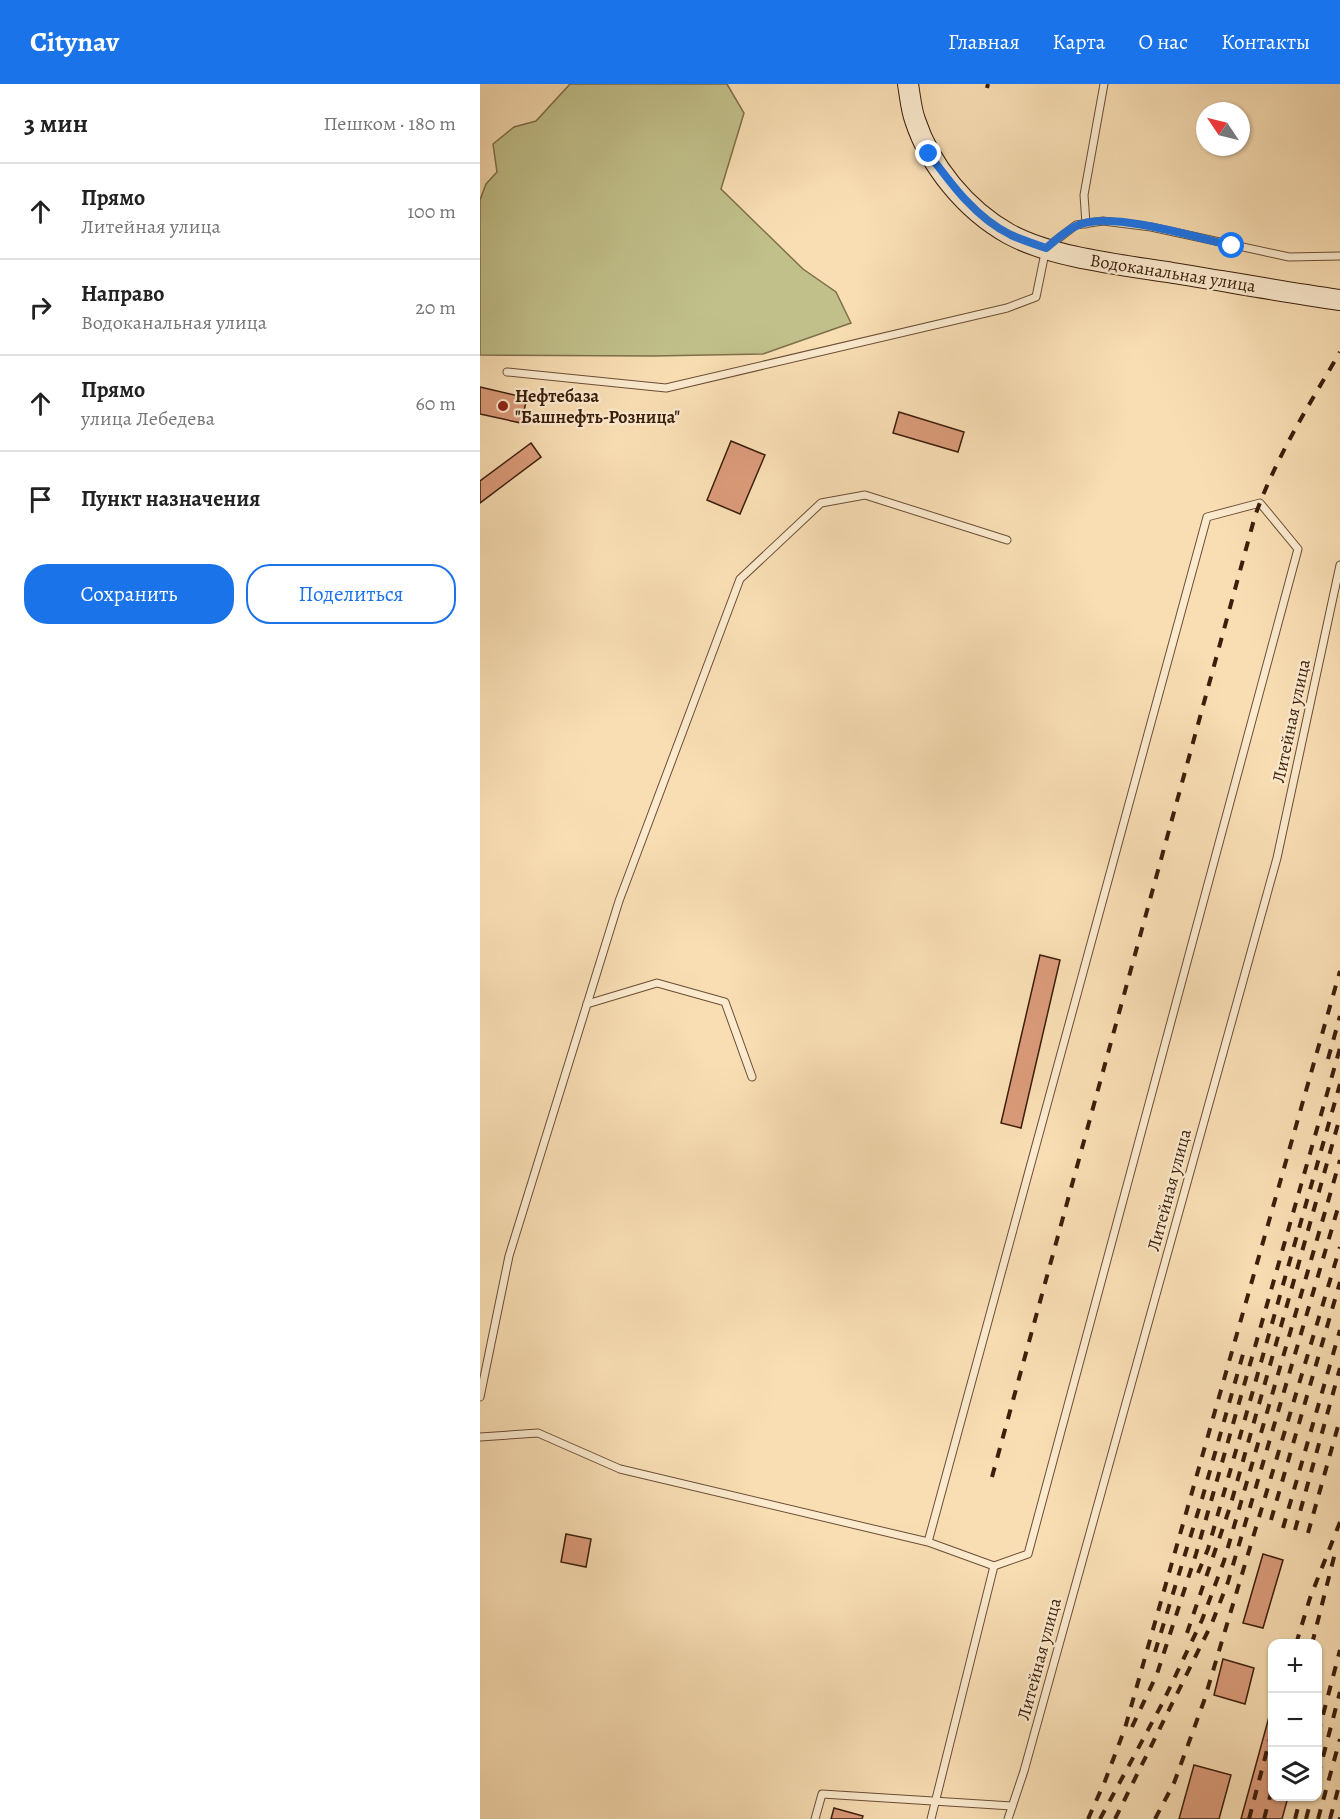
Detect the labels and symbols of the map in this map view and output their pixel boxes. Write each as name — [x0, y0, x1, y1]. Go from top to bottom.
north arrow — [1196, 102, 1250, 156]
route end — [915, 140, 941, 166]
route start — [1218, 232, 1244, 258]
street label: Водоканальная улица — [1088, 248, 1258, 298]
place label: Нефтебаза "Башнефть-Розница" — [515, 384, 680, 429]
marker: Нефтебаза "Башнефть-Розница" — [496, 399, 510, 413]
street label: Литейная улица — [1266, 656, 1316, 785]
street label: Литейная улица — [1141, 1125, 1197, 1254]
street label: Литейная улица — [1011, 1594, 1067, 1723]

